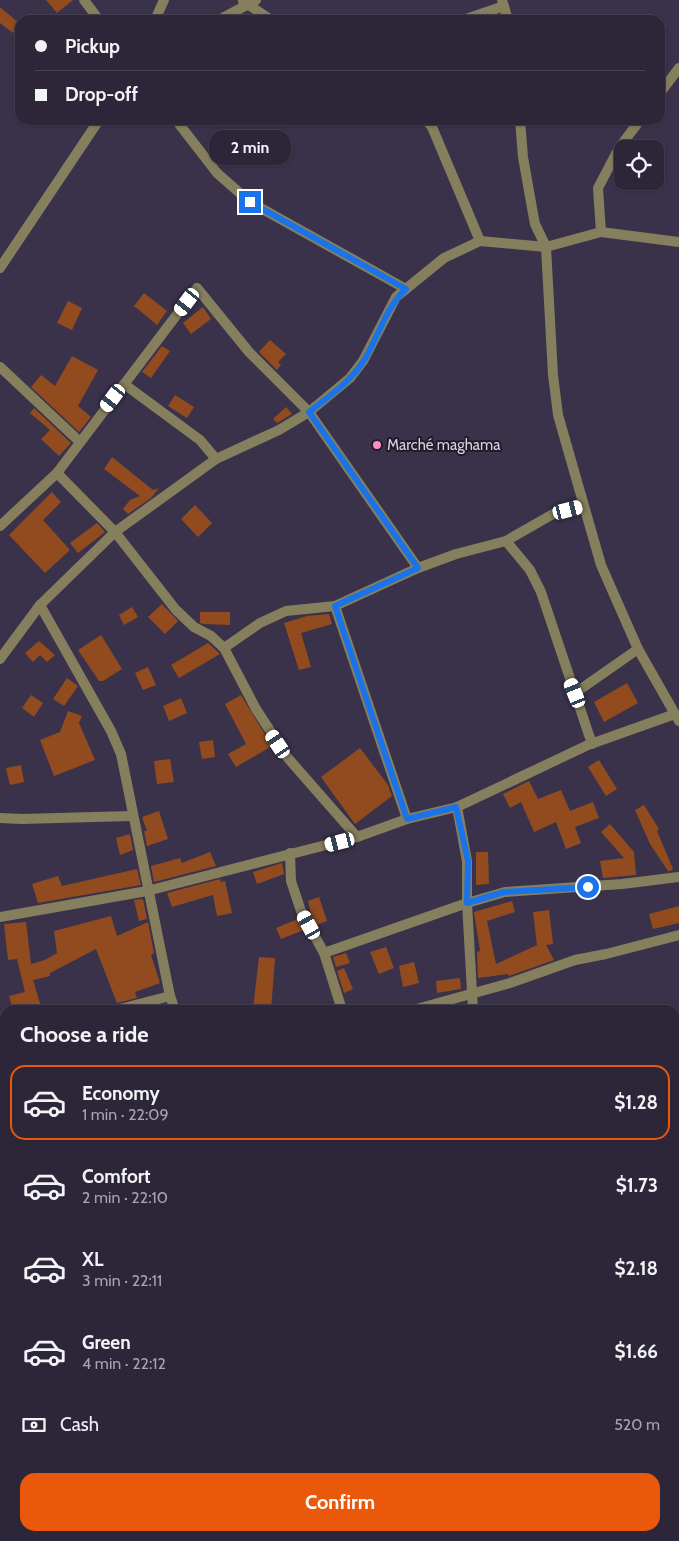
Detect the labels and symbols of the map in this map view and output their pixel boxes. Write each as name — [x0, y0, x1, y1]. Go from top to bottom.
callout: 2 min — [209, 130, 291, 164]
route end — [239, 191, 261, 213]
car — [171, 286, 202, 318]
car — [97, 382, 128, 414]
place label: Marché maghama — [387, 436, 501, 454]
marker: Marché maghama — [371, 439, 383, 451]
car — [551, 499, 584, 521]
car — [562, 676, 587, 710]
car — [263, 727, 292, 761]
car — [323, 831, 356, 853]
route start — [577, 876, 599, 898]
car — [295, 908, 322, 942]

